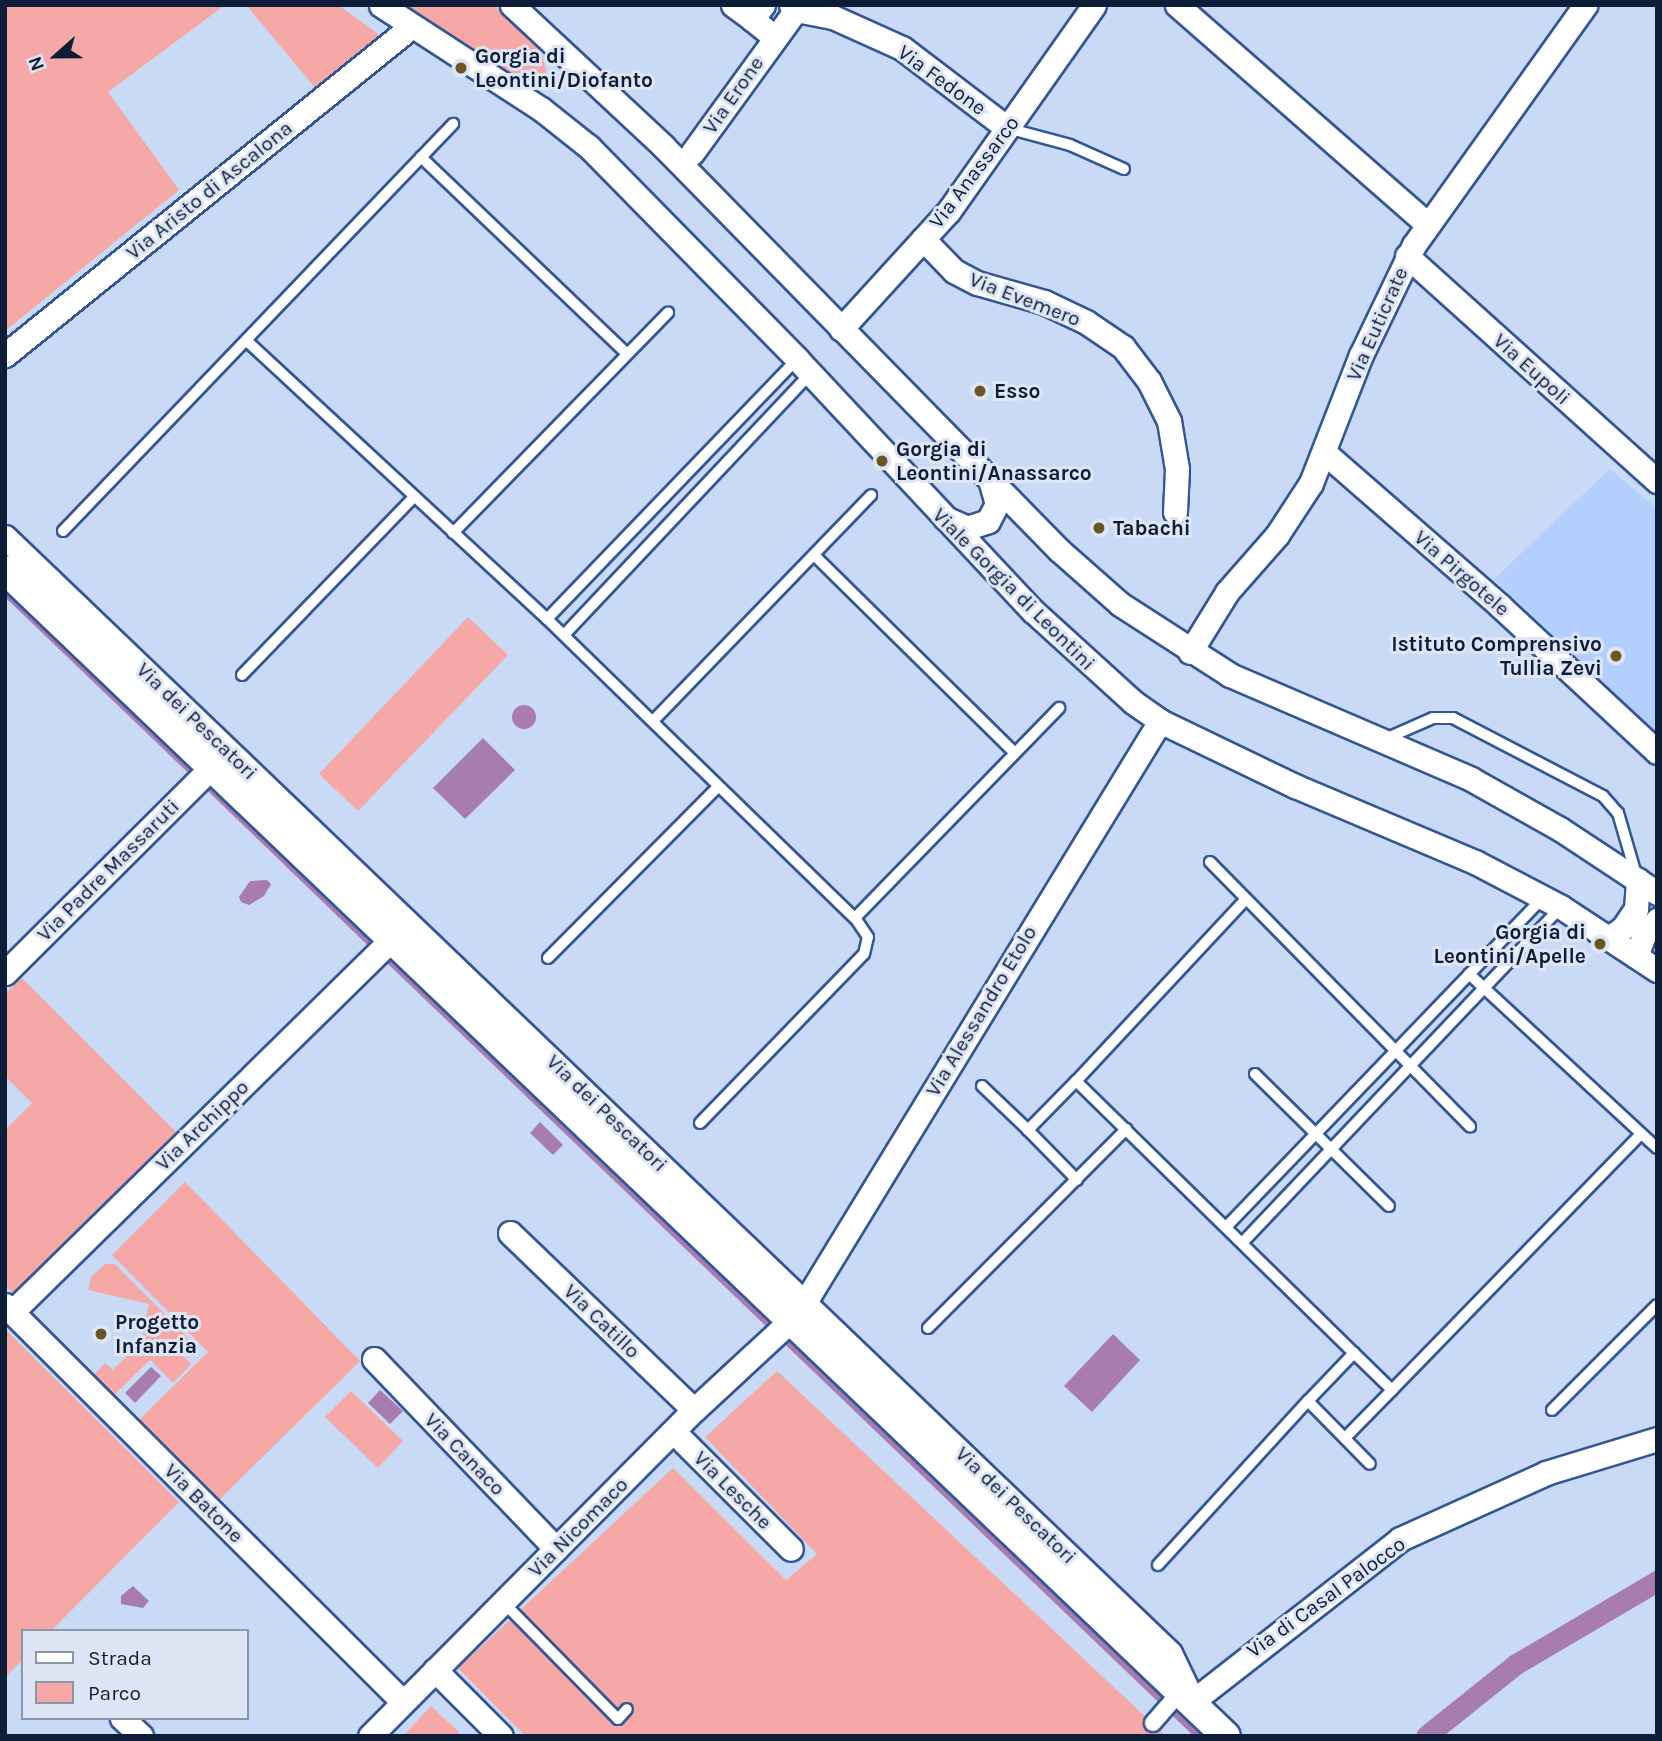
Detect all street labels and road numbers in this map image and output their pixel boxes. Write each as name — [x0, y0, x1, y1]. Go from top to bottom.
street label: Via Fedone — [893, 39, 991, 121]
street label: Via Erone — [697, 51, 769, 139]
street label: Via Anassarco — [923, 111, 1025, 233]
street label: Via Aristo di Ascalona — [121, 115, 297, 265]
street label: Via Euticrate — [1341, 263, 1413, 385]
street label: Via Evemero — [966, 266, 1084, 332]
street label: Via Eupoli — [1488, 328, 1576, 410]
street label: Viale Gorgia di Leontini — [927, 502, 1101, 676]
street label: Via Pirgotele — [1409, 525, 1515, 621]
street label: Via dei Pescatori — [131, 657, 263, 785]
street label: Via Padre Massaruti — [32, 794, 184, 946]
street label: Via Alessandro Etolo — [920, 921, 1042, 1101]
street label: Via dei Pescatori — [541, 1049, 673, 1177]
street label: Via Archippo — [150, 1074, 254, 1176]
street label: Via Catillo — [559, 1278, 645, 1364]
street label: Via Canaco — [419, 1407, 511, 1501]
street label: Via dei Pescatori — [950, 1441, 1082, 1569]
street label: Via Lesche — [689, 1446, 777, 1534]
street label: Via Batone — [159, 1458, 249, 1548]
street label: Via Nicomaco — [523, 1472, 633, 1582]
street label: Via di Casal Palocco — [1242, 1531, 1410, 1663]

